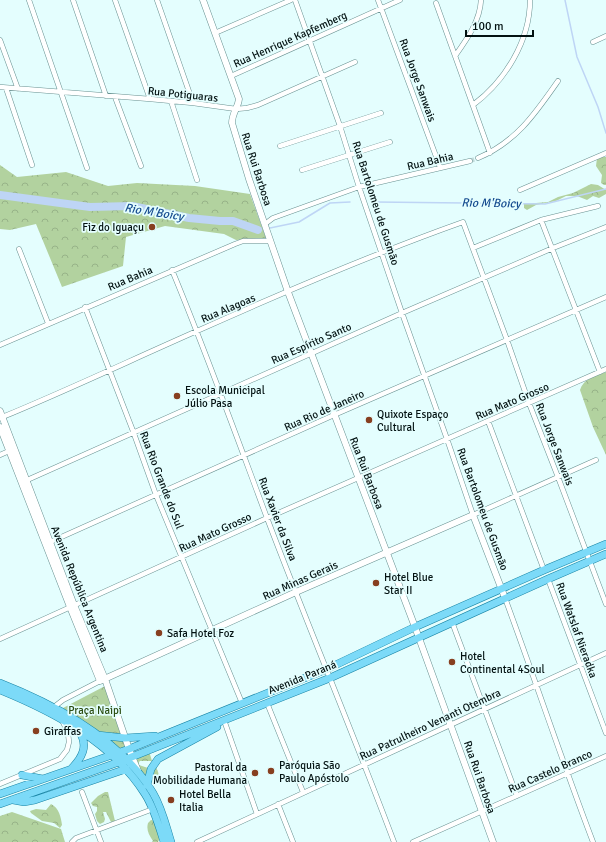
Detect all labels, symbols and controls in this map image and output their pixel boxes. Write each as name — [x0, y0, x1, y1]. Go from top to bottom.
street label: Rua Henrique Kapfemberg — [231, 8, 349, 70]
scale bar — [466, 12, 533, 38]
text: 100 m — [472, 19, 504, 34]
street label: Rua Jorge Sanwais — [396, 37, 439, 124]
street label: Rua Potiguaras — [147, 84, 219, 105]
street label: Rua Rui Barbosa — [239, 131, 275, 208]
street label: Rua Bartolomeu de Gusmão — [349, 140, 402, 267]
street label: Rua Bahia — [406, 150, 455, 173]
water label: Rio M'Boicy — [461, 195, 522, 212]
water label: Rio M'Boicy — [123, 200, 186, 225]
place label: Fiz do Iguaçu — [82, 221, 144, 234]
marker: Fiz do Iguaçu — [147, 222, 157, 232]
street label: Rua Bahia — [106, 263, 155, 294]
street label: Rua Alagoas — [199, 291, 257, 326]
street label: Rua Espírito Santo — [269, 320, 354, 367]
street label: Rua Mato Grosso — [473, 380, 551, 423]
place label: Escola Municipal Júlio Pasa — [185, 384, 265, 410]
street label: Rua Rio de Janeiro — [282, 387, 366, 434]
marker: Escola Municipal Júlio Pasa — [172, 391, 182, 401]
street label: Rua Jorge Sanwais — [533, 401, 576, 488]
place label: Quixote Espaço Cultural — [377, 408, 449, 434]
marker: Quixote Espaço Cultural — [364, 415, 374, 425]
street label: Rua Rio Grande do Sul — [137, 429, 186, 531]
street label: Rua Rui Barbosa — [347, 435, 386, 512]
street label: Rua Bartolomeu de Gusmão — [454, 446, 511, 573]
street label: Rua Xavier da Silva — [256, 476, 300, 563]
street label: Rua Mato Grosso — [177, 510, 254, 555]
street label: Avenida República Argentina — [48, 524, 111, 655]
street label: Rua Minas Gerais — [261, 558, 340, 603]
place label: Hotel Blue Star II — [384, 571, 433, 597]
marker: Hotel Blue Star II — [371, 578, 381, 588]
street label: Rua Watslaf Nieradka — [553, 581, 600, 680]
place label: Safa Hotel Foz — [167, 627, 234, 640]
marker: Safa Hotel Foz — [154, 628, 164, 638]
place label: Hotel Continental 4Soul — [460, 650, 545, 676]
marker: Hotel Continental 4Soul — [447, 657, 457, 667]
street label: Avenida Paraná — [266, 658, 339, 697]
street label: Rua Patrulheiro Venanti Otembra — [358, 686, 503, 763]
park label: Praça Naipi — [68, 704, 122, 717]
place label: Giraffas — [44, 725, 81, 738]
marker: Giraffas — [31, 726, 41, 736]
street label: Rua Rui Barbosa — [461, 739, 498, 816]
street label: Rua Castelo Branco — [506, 747, 595, 796]
place label: Paróquia São Paulo Apóstolo — [279, 759, 350, 785]
place label: Pastoral da Mobilidade Humana — [153, 761, 247, 787]
marker: Paróquia São Paulo Apóstolo — [266, 766, 276, 776]
marker: Pastoral da Mobilidade Humana — [250, 768, 260, 778]
place label: Hotel Bella Italia — [179, 788, 231, 814]
marker: Hotel Bella Italia — [166, 795, 176, 805]

